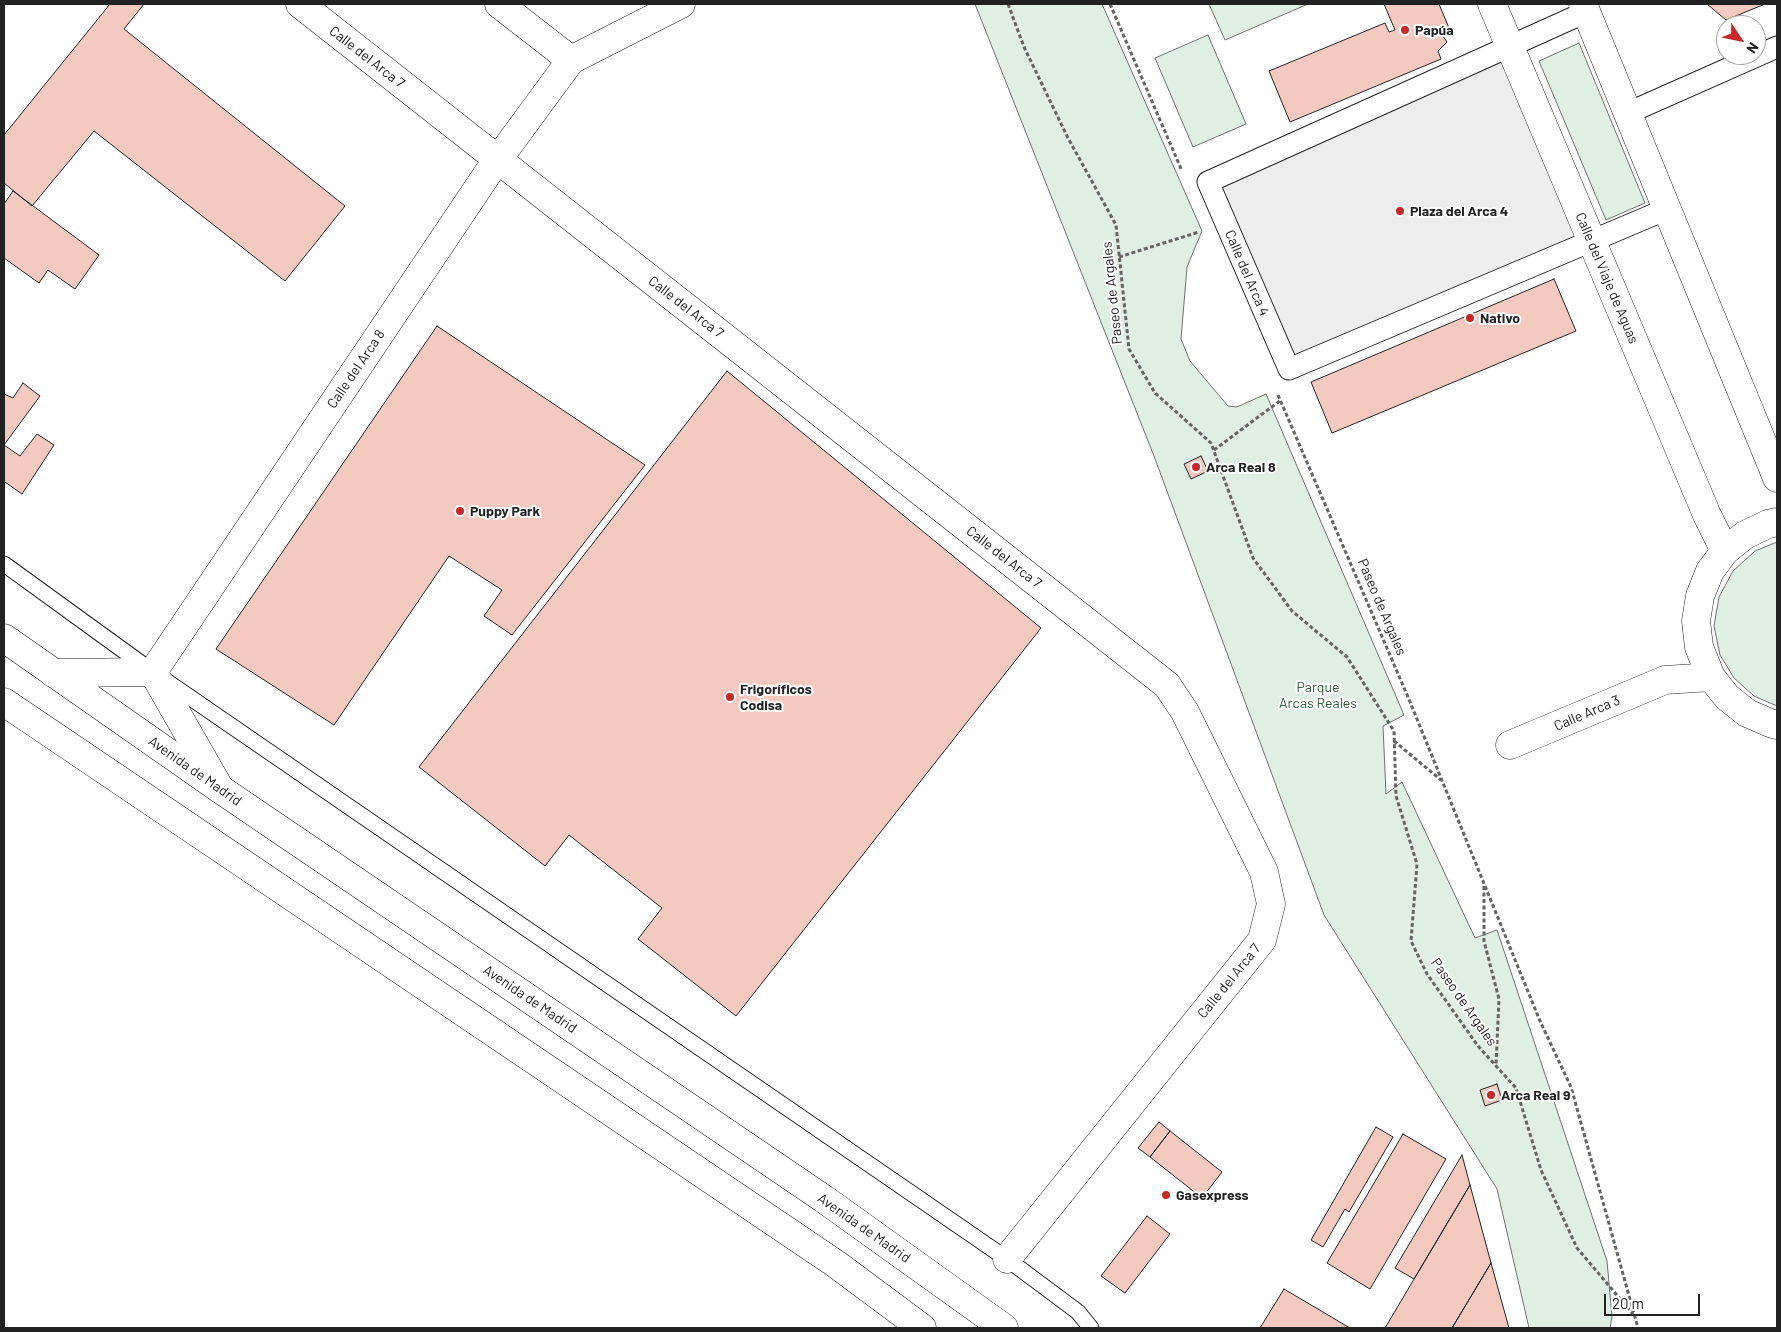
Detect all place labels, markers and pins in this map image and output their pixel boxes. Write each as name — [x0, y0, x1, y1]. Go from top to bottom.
place label: Papúa — [1415, 22, 1454, 38]
marker: Papúa — [1399, 24, 1411, 36]
place label: Plaza del Arca 4 — [1410, 203, 1508, 219]
marker: Plaza del Arca 4 — [1394, 205, 1406, 217]
place label: Nativo — [1480, 310, 1520, 326]
marker: Nativo — [1464, 312, 1476, 324]
place label: Arca Real 8 — [1206, 459, 1276, 475]
marker: Arca Real 8 — [1190, 461, 1202, 473]
place label: Puppy Park — [470, 503, 540, 519]
marker: Puppy Park — [454, 505, 466, 517]
place label: Frigoríficos Codisa — [740, 681, 812, 714]
marker: Frigoríficos Codisa — [724, 691, 736, 703]
place label: Arca Real 9 — [1501, 1087, 1570, 1103]
marker: Arca Real 9 — [1485, 1089, 1497, 1101]
place label: Gasexpress — [1176, 1187, 1248, 1203]
marker: Gasexpress — [1160, 1189, 1172, 1201]

